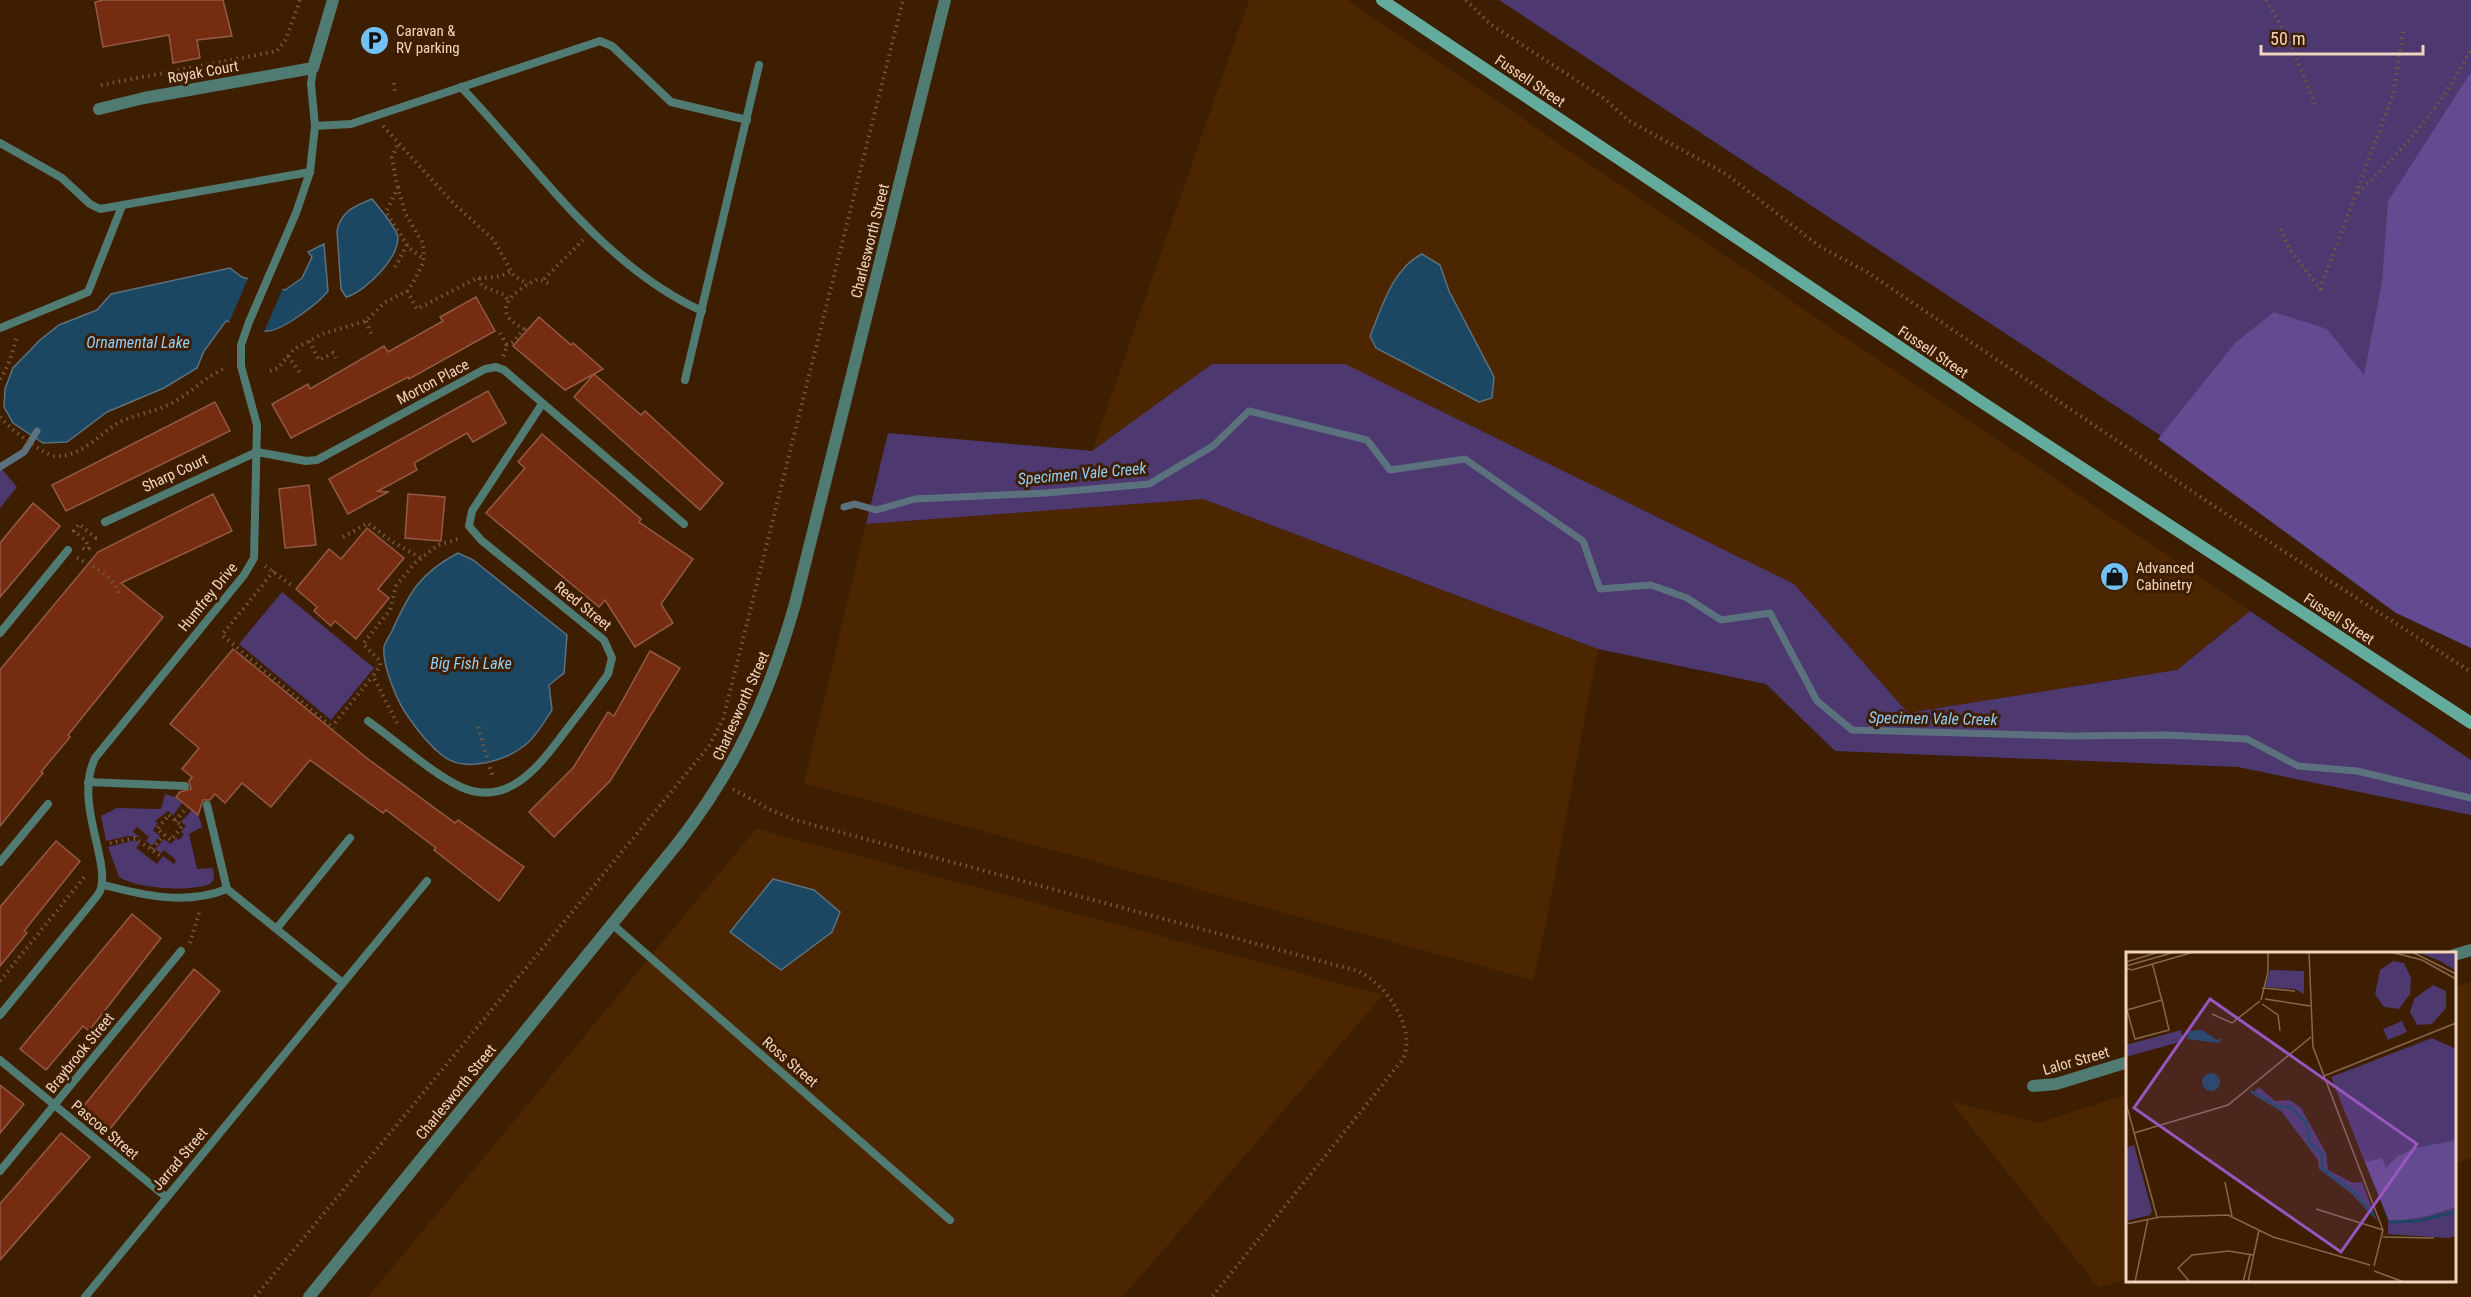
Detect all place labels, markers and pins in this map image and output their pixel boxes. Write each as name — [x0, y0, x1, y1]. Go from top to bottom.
place label: Caravan & RV parking — [396, 22, 460, 57]
parking icon: Caravan & RV parking — [359, 24, 391, 56]
place label: Advanced Cabinetry — [2136, 559, 2194, 594]
shop icon: Advanced Cabinetry — [2099, 561, 2131, 593]

